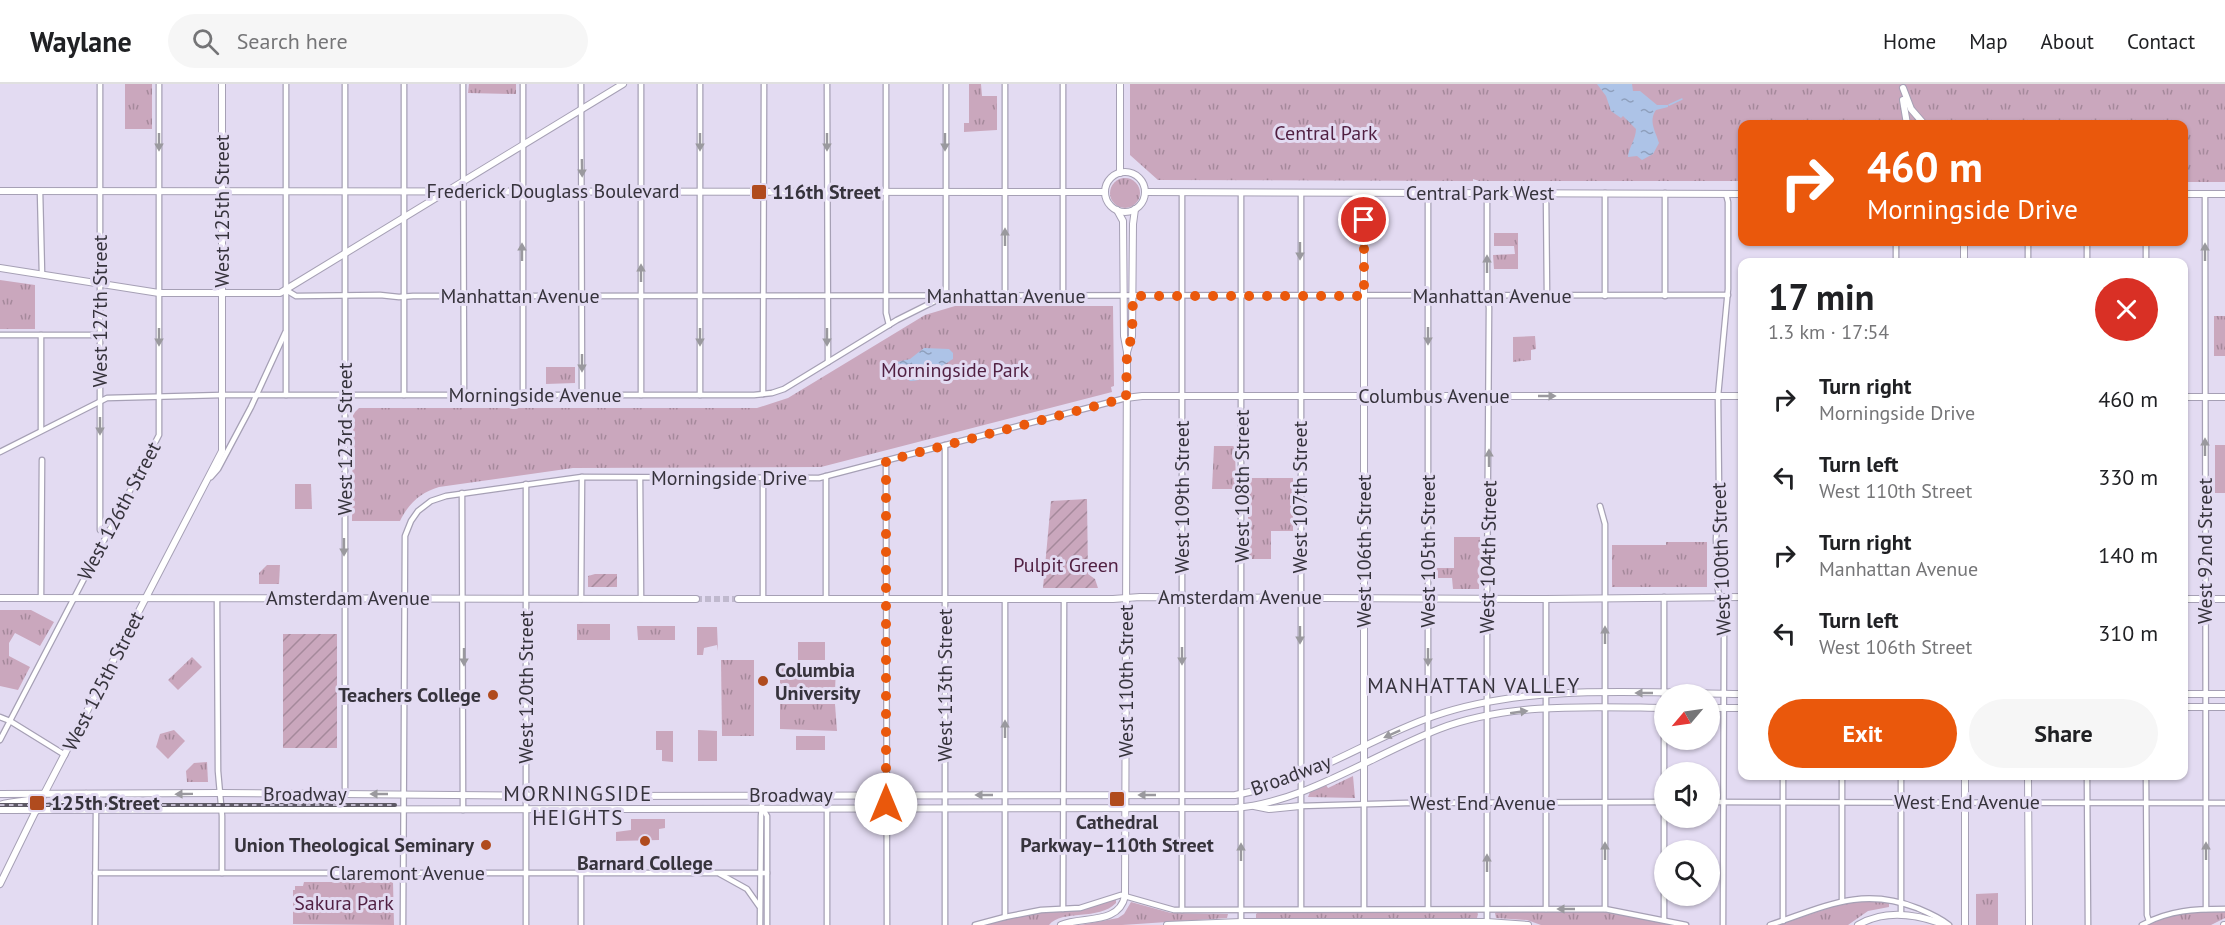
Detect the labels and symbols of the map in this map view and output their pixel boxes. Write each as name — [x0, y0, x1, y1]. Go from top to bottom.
park label: Central Park — [1274, 120, 1378, 146]
one-way arrow — [154, 133, 164, 152]
one-way arrow — [695, 133, 705, 152]
one-way arrow — [822, 133, 832, 152]
one-way arrow — [940, 133, 950, 152]
street label: West 125th Street — [209, 134, 235, 288]
one-way arrow — [577, 158, 586, 177]
street label: Frederick Douglass Boulevard — [427, 178, 679, 204]
place label: 116th Street — [772, 179, 881, 205]
street label: Central Park West — [1406, 180, 1555, 206]
marker: 116th Street — [750, 183, 768, 201]
pin — [1338, 194, 1389, 245]
one-way arrow — [1000, 228, 1010, 247]
street label: West 127th Street — [87, 234, 113, 387]
one-way arrow — [1295, 242, 1305, 261]
one-way arrow — [2200, 242, 2210, 261]
one-way arrow — [517, 243, 527, 262]
one-way arrow — [1482, 254, 1492, 273]
one-way arrow — [636, 264, 646, 283]
street label: Manhattan Avenue — [440, 283, 600, 309]
street label: Manhattan Avenue — [926, 283, 1086, 309]
street label: Manhattan Avenue — [1412, 283, 1572, 309]
one-way arrow — [1423, 326, 1433, 345]
one-way arrow — [154, 328, 164, 347]
one-way arrow — [695, 328, 705, 347]
one-way arrow — [822, 328, 832, 347]
one-way arrow — [577, 353, 587, 372]
park label: Morningside Park — [881, 357, 1029, 383]
street label: West 123rd Street — [332, 362, 358, 516]
street label: Morningside Avenue — [448, 382, 622, 408]
street label: Columbus Avenue — [1358, 383, 1510, 409]
one-way arrow — [1538, 391, 1557, 401]
street label: West 108th Street — [1229, 409, 1255, 563]
one-way arrow — [95, 416, 105, 435]
street label: West 109th Street — [1169, 420, 1195, 574]
street label: West 107th Street — [1287, 420, 1313, 573]
street label: West 126th Street — [72, 437, 167, 585]
one-way arrow — [2200, 437, 2210, 456]
one-way arrow — [1484, 449, 1494, 468]
street label: Morningside Drive — [651, 465, 807, 491]
street label: West 106th Street — [1351, 474, 1377, 628]
street label: West 105th Street — [1415, 474, 1441, 628]
street label: West 92nd Street — [2192, 478, 2218, 624]
street label: West 104th Street — [1474, 480, 1502, 634]
street label: West 100th Street — [1705, 482, 1737, 636]
one-way arrow — [340, 538, 349, 557]
park label: Pulpit Green — [1013, 552, 1119, 578]
street label: Amsterdam Avenue — [1158, 584, 1322, 610]
street label: Amsterdam Avenue — [266, 585, 430, 611]
street label: West 110th Street — [1113, 604, 1139, 758]
street label: West 125th Street — [57, 607, 149, 755]
street label: West 113th Street — [932, 608, 958, 762]
street label: West 120th Street — [513, 610, 539, 764]
one-way arrow — [1600, 625, 1610, 644]
one-way arrow — [1295, 626, 1305, 645]
one-way arrow — [1177, 646, 1187, 665]
one-way arrow — [459, 647, 469, 666]
one-way arrow — [1423, 647, 1433, 666]
place label: Columbia University — [775, 657, 861, 706]
district label: MANHATTAN VALLEY — [1367, 672, 1581, 699]
marker: Columbia University — [756, 674, 770, 688]
place label: Teachers College — [338, 682, 481, 708]
north arrow — [1654, 684, 1720, 750]
marker: Teachers College — [486, 688, 500, 702]
one-way arrow — [1634, 688, 1653, 698]
one-way arrow — [1510, 707, 1529, 717]
one-way arrow — [1000, 719, 1010, 738]
one-way arrow — [1383, 729, 1400, 738]
street label: Broadway — [1247, 748, 1335, 802]
position arrow — [854, 772, 918, 836]
district label: MORNINGSIDE HEIGHTS — [503, 780, 653, 831]
street label: Broadway — [263, 781, 348, 807]
street label: Broadway — [749, 782, 834, 808]
one-way arrow — [175, 789, 194, 799]
one-way arrow — [370, 789, 389, 799]
street label: West End Avenue — [1894, 789, 2040, 815]
place label: 125th Street — [51, 790, 160, 816]
one-way arrow — [975, 790, 994, 800]
marker: Cathedral Parkway–110th Street — [1108, 790, 1126, 808]
one-way arrow — [1138, 790, 1157, 799]
street label: West End Avenue — [1410, 790, 1556, 816]
marker: 125th Street — [28, 794, 46, 812]
place label: Cathedral Parkway–110th Street — [1020, 809, 1214, 858]
place label: Union Theological Seminary — [234, 832, 474, 858]
marker: Barnard College — [638, 834, 652, 848]
marker: Union Theological Seminary — [479, 838, 493, 852]
one-way arrow — [1600, 841, 1610, 860]
one-way arrow — [2201, 841, 2211, 860]
one-way arrow — [1236, 842, 1246, 861]
place label: Barnard College — [577, 850, 713, 876]
one-way arrow — [1482, 854, 1492, 873]
street label: Claremont Avenue — [329, 860, 485, 886]
park label: Sakura Park — [294, 890, 394, 916]
one-way arrow — [1556, 904, 1575, 914]

